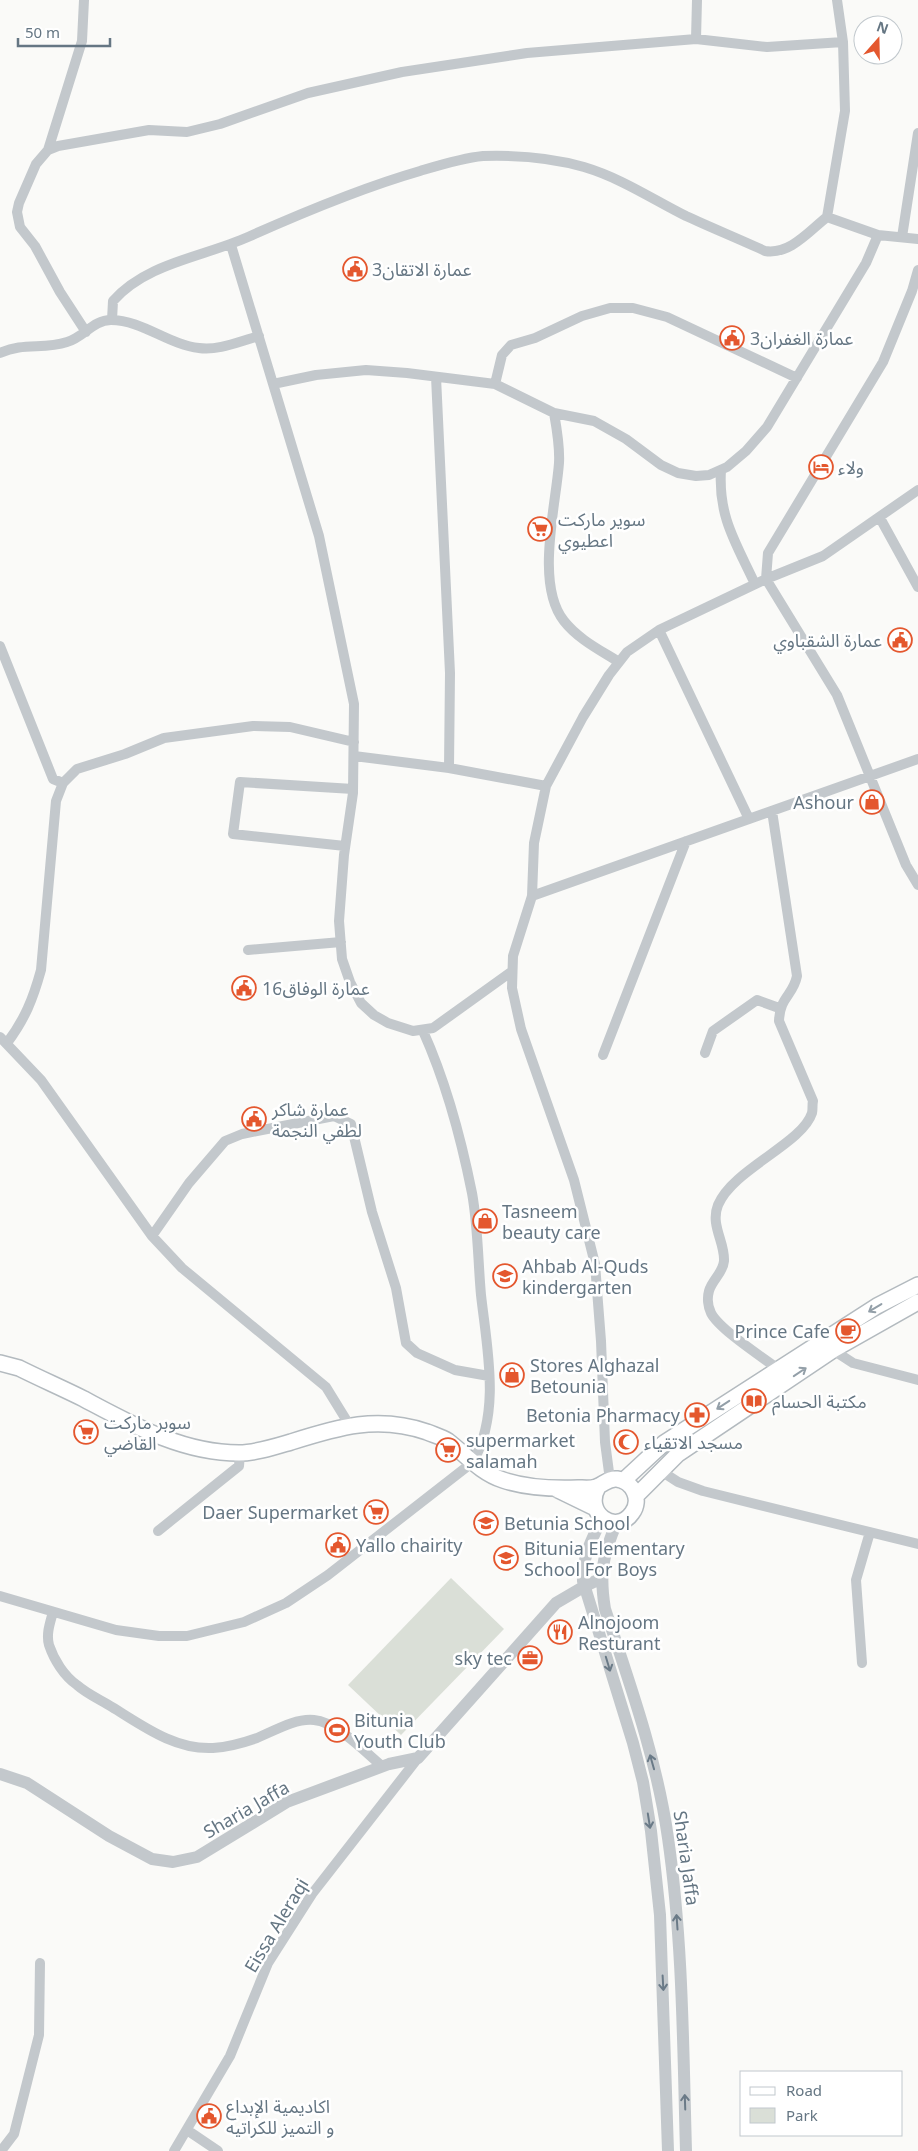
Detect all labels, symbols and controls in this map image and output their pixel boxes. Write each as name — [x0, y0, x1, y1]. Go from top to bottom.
scale bar — [18, 15, 110, 47]
north arrow — [853, 15, 903, 65]
text: N — [874, 16, 891, 38]
text: 50 m — [25, 22, 60, 42]
public building icon: عمارة الاتقان3 — [342, 256, 368, 282]
place label: عمارة الاتقان3 — [372, 257, 471, 281]
public building icon: عمارة الغفران3 — [719, 325, 745, 351]
place label: عمارة الغفران3 — [750, 326, 853, 350]
hotel icon: ولاء — [808, 454, 834, 480]
place label: ولاء — [838, 455, 864, 479]
place label: سوير ماركت اعطيوي — [558, 507, 645, 554]
supermarket icon: سوير ماركت اعطيوي — [527, 516, 553, 542]
public building icon: عمارة الشقباوي — [887, 627, 913, 653]
place label: عمارة الشقباوي — [773, 628, 882, 654]
shop icon: Ashour — [859, 789, 885, 815]
place label: Ashour — [793, 790, 855, 814]
public building icon: عمارة الوفاق16 — [231, 975, 257, 1001]
place label: عمارة الوفاق16 — [262, 976, 370, 1000]
place label: عمارة شاكر لطفي النجمة — [271, 1097, 362, 1144]
public building icon: عمارة شاكر لطفي النجمة — [241, 1106, 267, 1132]
place label: Tasneem beauty care — [502, 1199, 601, 1244]
shop icon: Tasneem beauty care — [472, 1208, 498, 1234]
place label: Ahbab Al-Quds kindergarten — [522, 1254, 648, 1299]
school or university icon: Ahbab Al-Quds kindergarten — [492, 1263, 518, 1289]
one-way arrow — [868, 1303, 882, 1313]
cafe icon: Prince Cafe — [835, 1318, 861, 1344]
place label: Prince Cafe — [735, 1319, 830, 1343]
place label: Stores Alghazal Betounia — [530, 1353, 659, 1398]
shop icon: Stores Alghazal Betounia — [499, 1362, 525, 1388]
one-way arrow — [793, 1367, 807, 1377]
library icon: مكتبة الحسام — [741, 1388, 767, 1414]
place label: مكتبة الحسام — [772, 1389, 867, 1416]
one-way arrow — [717, 1400, 731, 1410]
pharmacy icon: Betonia Pharmacy — [684, 1402, 710, 1428]
place label: Betonia Pharmacy — [526, 1403, 681, 1427]
place label: سوبر ماركت القاضي — [104, 1410, 191, 1457]
supermarket icon: سوبر ماركت القاضي — [73, 1419, 99, 1445]
place label: supermarket salamah — [466, 1428, 576, 1473]
mosque icon: مسجد الاتقياء — [613, 1429, 639, 1455]
place label: مسجد الاتقياء — [644, 1430, 743, 1454]
supermarket icon: supermarket salamah — [435, 1437, 461, 1463]
supermarket icon: Daer Supermarket — [363, 1499, 389, 1525]
place label: Daer Supermarket — [202, 1500, 358, 1524]
school or university icon: Betunia School — [473, 1510, 499, 1536]
place label: Betunia School — [504, 1511, 630, 1535]
public building icon: Yallo chairity — [325, 1532, 351, 1558]
place label: Yallo chairity — [356, 1533, 463, 1557]
place label: Bitunia Elementary School For Boys — [524, 1536, 685, 1581]
school or university icon: Bitunia Elementary School For Boys — [493, 1545, 519, 1571]
place label: Alnojoom Resturant — [578, 1610, 661, 1655]
restaurant icon: Alnojoom Resturant — [547, 1619, 573, 1645]
office icon: sky tec — [517, 1645, 543, 1671]
place label: sky tec — [455, 1646, 512, 1670]
one-way arrow — [604, 1656, 614, 1672]
place label: Bitunia Youth Club — [354, 1708, 446, 1753]
sports icon: Bitunia Youth Club — [324, 1717, 350, 1743]
one-way arrow — [647, 1755, 657, 1771]
street label: Sharia Jaffa — [199, 1775, 293, 1843]
street label: Sharia Jaffa — [668, 1809, 706, 1907]
one-way arrow — [645, 1812, 655, 1828]
street label: Eissa Aleraqi — [238, 1873, 314, 1977]
one-way arrow — [673, 1915, 682, 1931]
one-way arrow — [658, 1974, 668, 1990]
legend — [740, 2071, 903, 2136]
text: Road — [786, 2080, 822, 2100]
place label: اكاديمية الإبداع و التميز للكراتيه — [226, 2094, 334, 2139]
one-way arrow — [680, 2095, 689, 2111]
public building icon: اكاديمية الإبداع و التميز للكراتيه — [196, 2103, 222, 2129]
text: Park — [786, 2105, 818, 2125]

